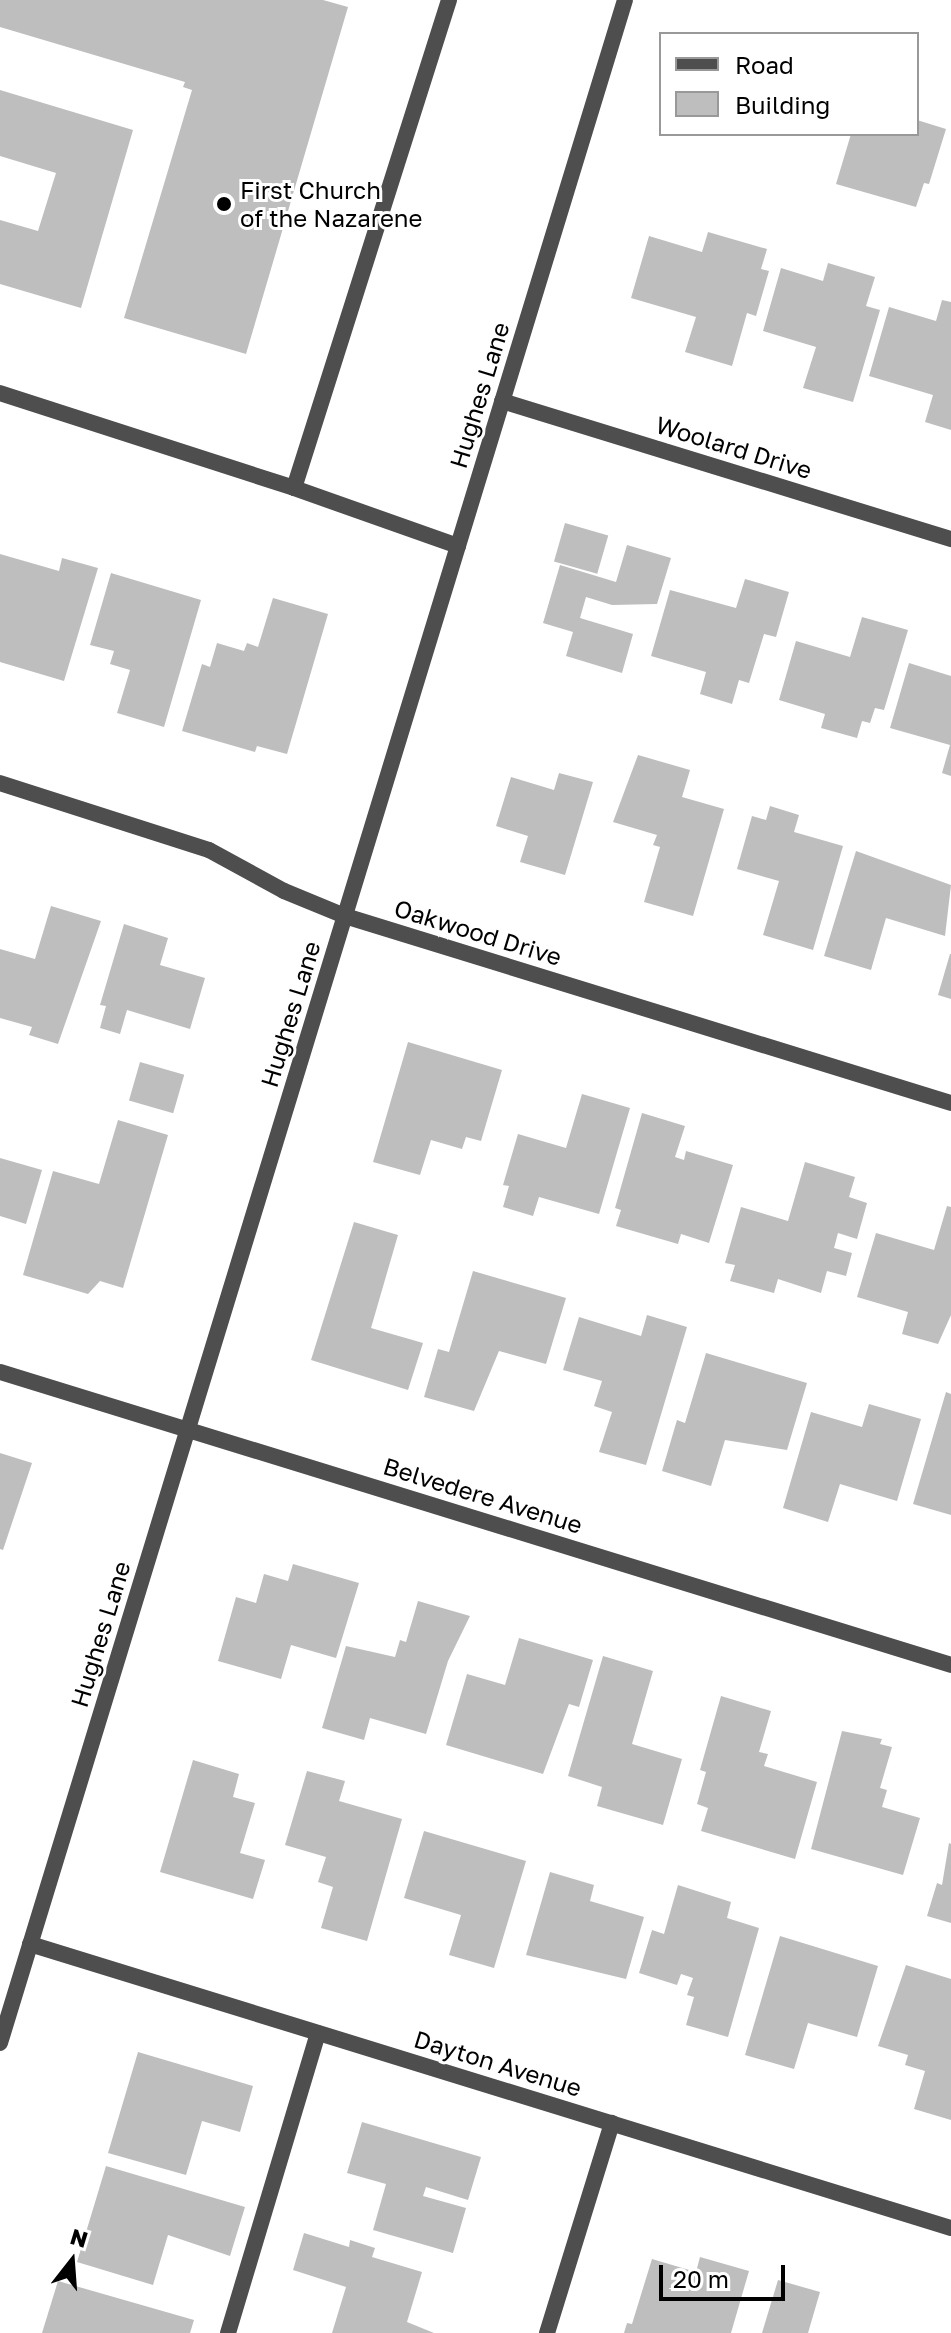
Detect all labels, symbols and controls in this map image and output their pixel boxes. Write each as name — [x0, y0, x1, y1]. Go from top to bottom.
legend — [659, 32, 919, 136]
text: Road — [735, 50, 794, 79]
text: Building — [735, 90, 830, 119]
place label: First Church of the Nazarene — [240, 176, 423, 232]
marker: First Church of the Nazarene — [215, 195, 233, 213]
street label: Hughes Lane — [443, 319, 515, 471]
street label: Woolard Drive — [653, 410, 815, 484]
street label: Oakwood Drive — [391, 893, 565, 971]
street label: Hughes Lane — [254, 938, 326, 1090]
street label: Belvedere Avenue — [380, 1451, 586, 1539]
street label: Hughes Lane — [64, 1558, 136, 1710]
street label: Dayton Avenue — [411, 2024, 585, 2102]
north arrow — [32, 2221, 112, 2301]
text: N — [67, 2222, 91, 2253]
scale bar — [663, 2249, 789, 2299]
text: 20 m — [673, 2264, 729, 2293]

